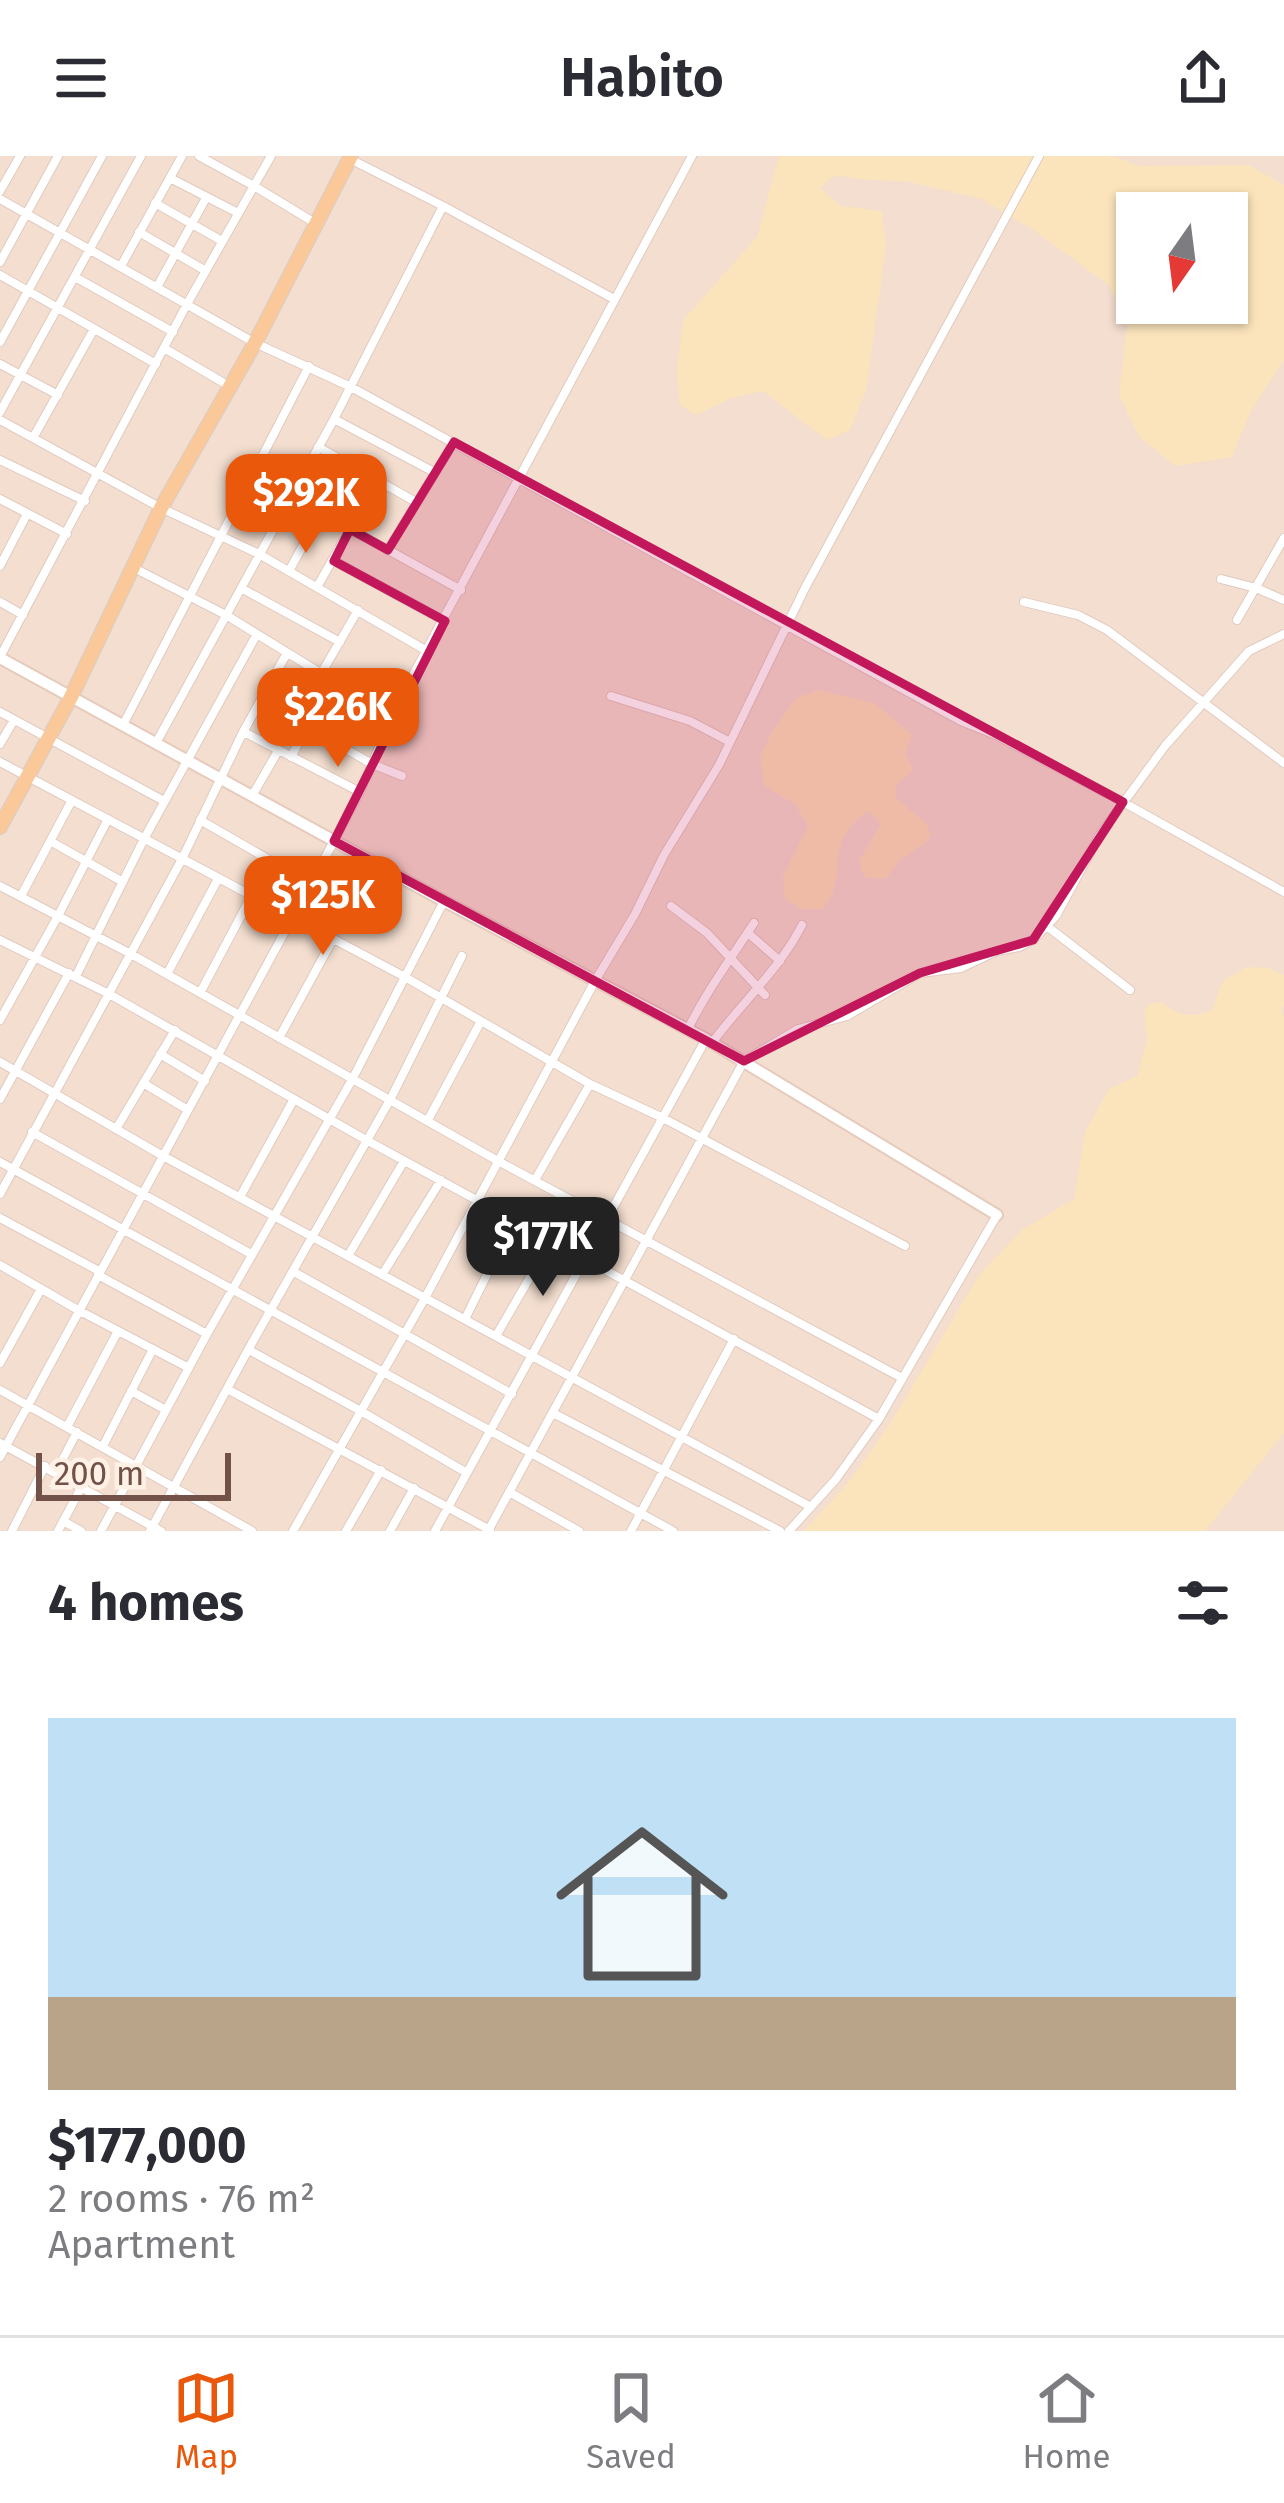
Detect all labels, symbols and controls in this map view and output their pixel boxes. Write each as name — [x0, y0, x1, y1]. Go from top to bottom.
icon: menu — [48, 45, 114, 111]
icon: share — [1170, 45, 1236, 111]
text: Habito — [560, 46, 724, 110]
north arrow — [1116, 192, 1248, 324]
map controls — [1116, 192, 1248, 324]
pin: $292K — [222, 454, 390, 556]
text: $292K — [253, 470, 359, 516]
pin: $226K — [254, 668, 422, 770]
text: $226K — [284, 684, 392, 730]
pin: $125K — [239, 856, 407, 958]
text: $125K — [271, 872, 375, 918]
pin: $177K — [459, 1197, 627, 1299]
text: $177K — [493, 1213, 593, 1259]
scale bar — [36, 1447, 231, 1500]
text: 200 m — [54, 1454, 144, 1494]
icon: filters — [1170, 1570, 1236, 1636]
text: 4 homes — [48, 1572, 244, 1634]
icon: home — [534, 1796, 750, 2012]
text: $177,000 — [48, 2114, 247, 2176]
text: 2 rooms · 76 m² — [48, 2176, 315, 2222]
text: Apartment — [48, 2222, 235, 2268]
tab: Map — [173, 2365, 239, 2477]
tab: Saved — [586, 2365, 676, 2477]
tab: Home — [1023, 2365, 1111, 2477]

